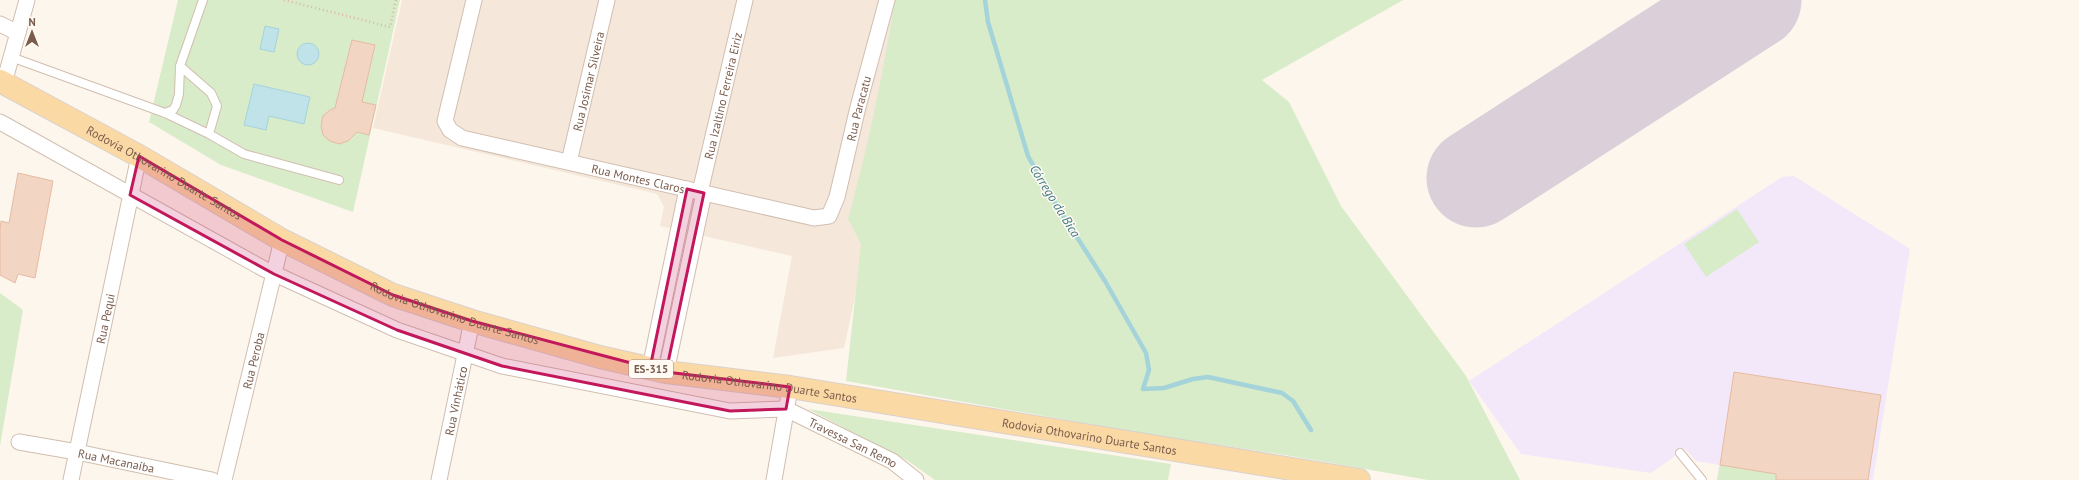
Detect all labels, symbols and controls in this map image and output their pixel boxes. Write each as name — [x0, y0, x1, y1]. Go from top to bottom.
north arrow — [12, 12, 52, 52]
text: N — [28, 15, 36, 29]
street label: Rua Josimar Silveira — [569, 30, 607, 133]
street label: Rua Izaltino Ferreira Eiriz — [700, 31, 745, 161]
street label: Rua Paracatu — [843, 74, 874, 143]
street label: Rodovia Othovarino Duarte Santos — [84, 122, 245, 222]
street label: Rua Montes Claros — [590, 160, 687, 196]
water label: Córrego da Bica — [1026, 162, 1084, 241]
street label: Rodovia Othovarino Duarte Santos — [368, 278, 541, 347]
street label: Rua Pequi — [92, 292, 117, 345]
street label: Rua Peroba — [239, 330, 267, 390]
road number: ES-315 — [629, 360, 673, 378]
street label: Rua Vinhático — [441, 365, 470, 437]
street label: Rodovia Othovarino Duarte Santos — [681, 366, 858, 405]
street label: Travessa San Remo — [806, 414, 901, 470]
street label: Rodovia Othovarino Duarte Santos — [1001, 414, 1178, 458]
street label: Rua Macanaíba — [77, 445, 156, 475]

